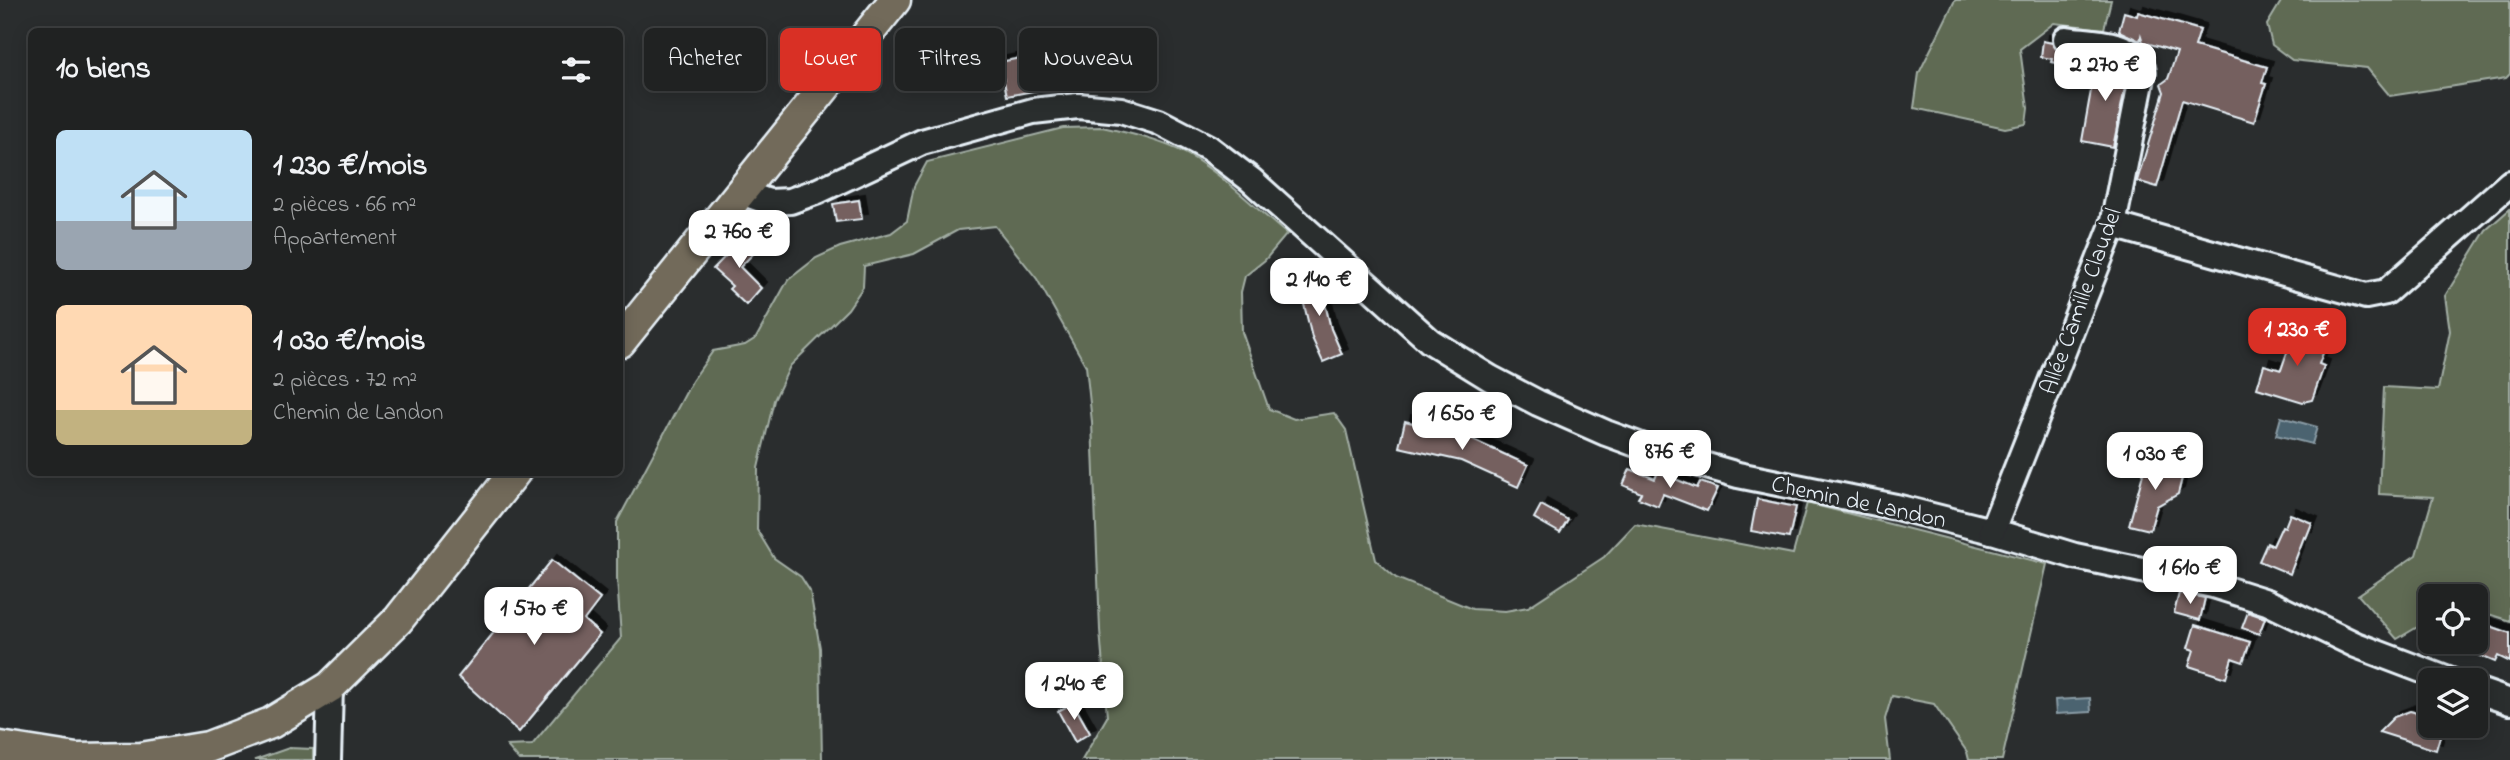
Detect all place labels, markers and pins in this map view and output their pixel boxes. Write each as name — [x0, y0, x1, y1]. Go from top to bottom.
pin: 2 270 € — [2040, 43, 2170, 103]
pin: 2 760 € — [674, 210, 804, 270]
pin: 2 140 € — [1254, 258, 1384, 318]
pin: 1 230 € — [2232, 308, 2362, 368]
pin: 1 650 € — [1397, 392, 1527, 452]
pin: 876 € — [1621, 430, 1719, 490]
pin: 1 030 € — [2090, 433, 2220, 492]
pin: 1 610 € — [2125, 546, 2255, 606]
pin: 1 570 € — [469, 588, 599, 647]
pin: 1 240 € — [1009, 662, 1139, 722]

